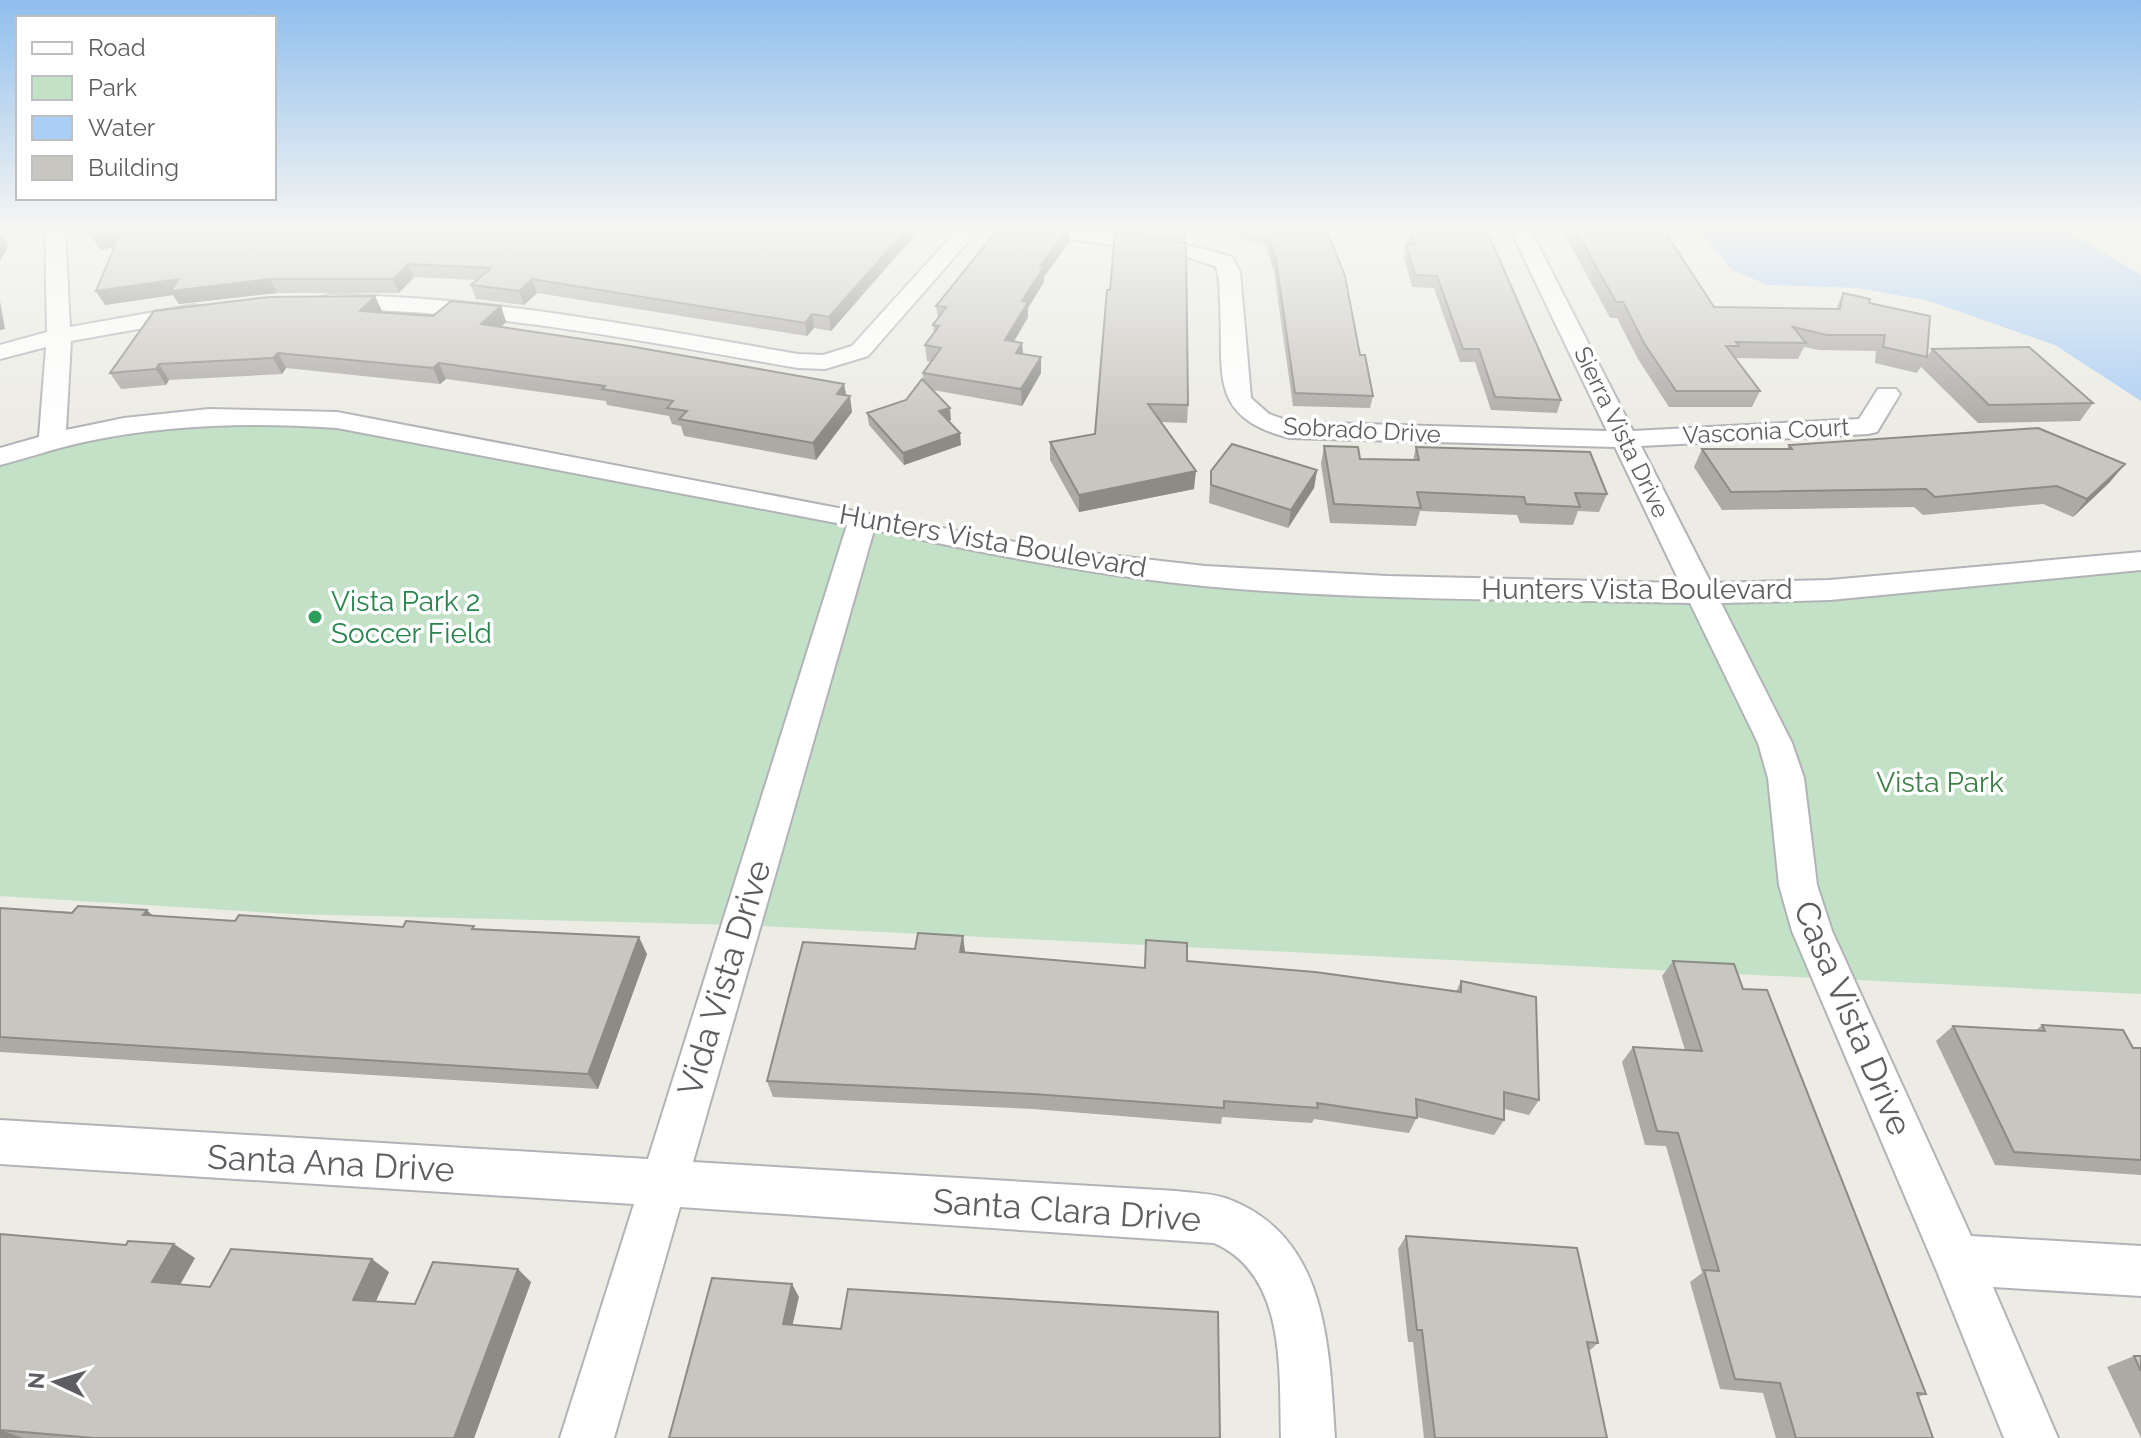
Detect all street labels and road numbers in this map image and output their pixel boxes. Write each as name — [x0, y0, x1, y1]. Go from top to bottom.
street label: Sierra Vista Drive — [1568, 342, 1676, 522]
street label: Sobrado Drive — [1282, 411, 1442, 449]
street label: Vasconia Court — [1682, 412, 1850, 450]
street label: Hunters Vista Boulevard — [837, 498, 1149, 584]
street label: Hunters Vista Boulevard — [1481, 573, 1793, 606]
street label: Vida Vista Drive — [669, 855, 779, 1101]
street label: Casa Vista Drive — [1786, 895, 1920, 1141]
street label: Santa Ana Drive — [206, 1137, 456, 1189]
street label: Santa Clara Drive — [932, 1181, 1202, 1239]

